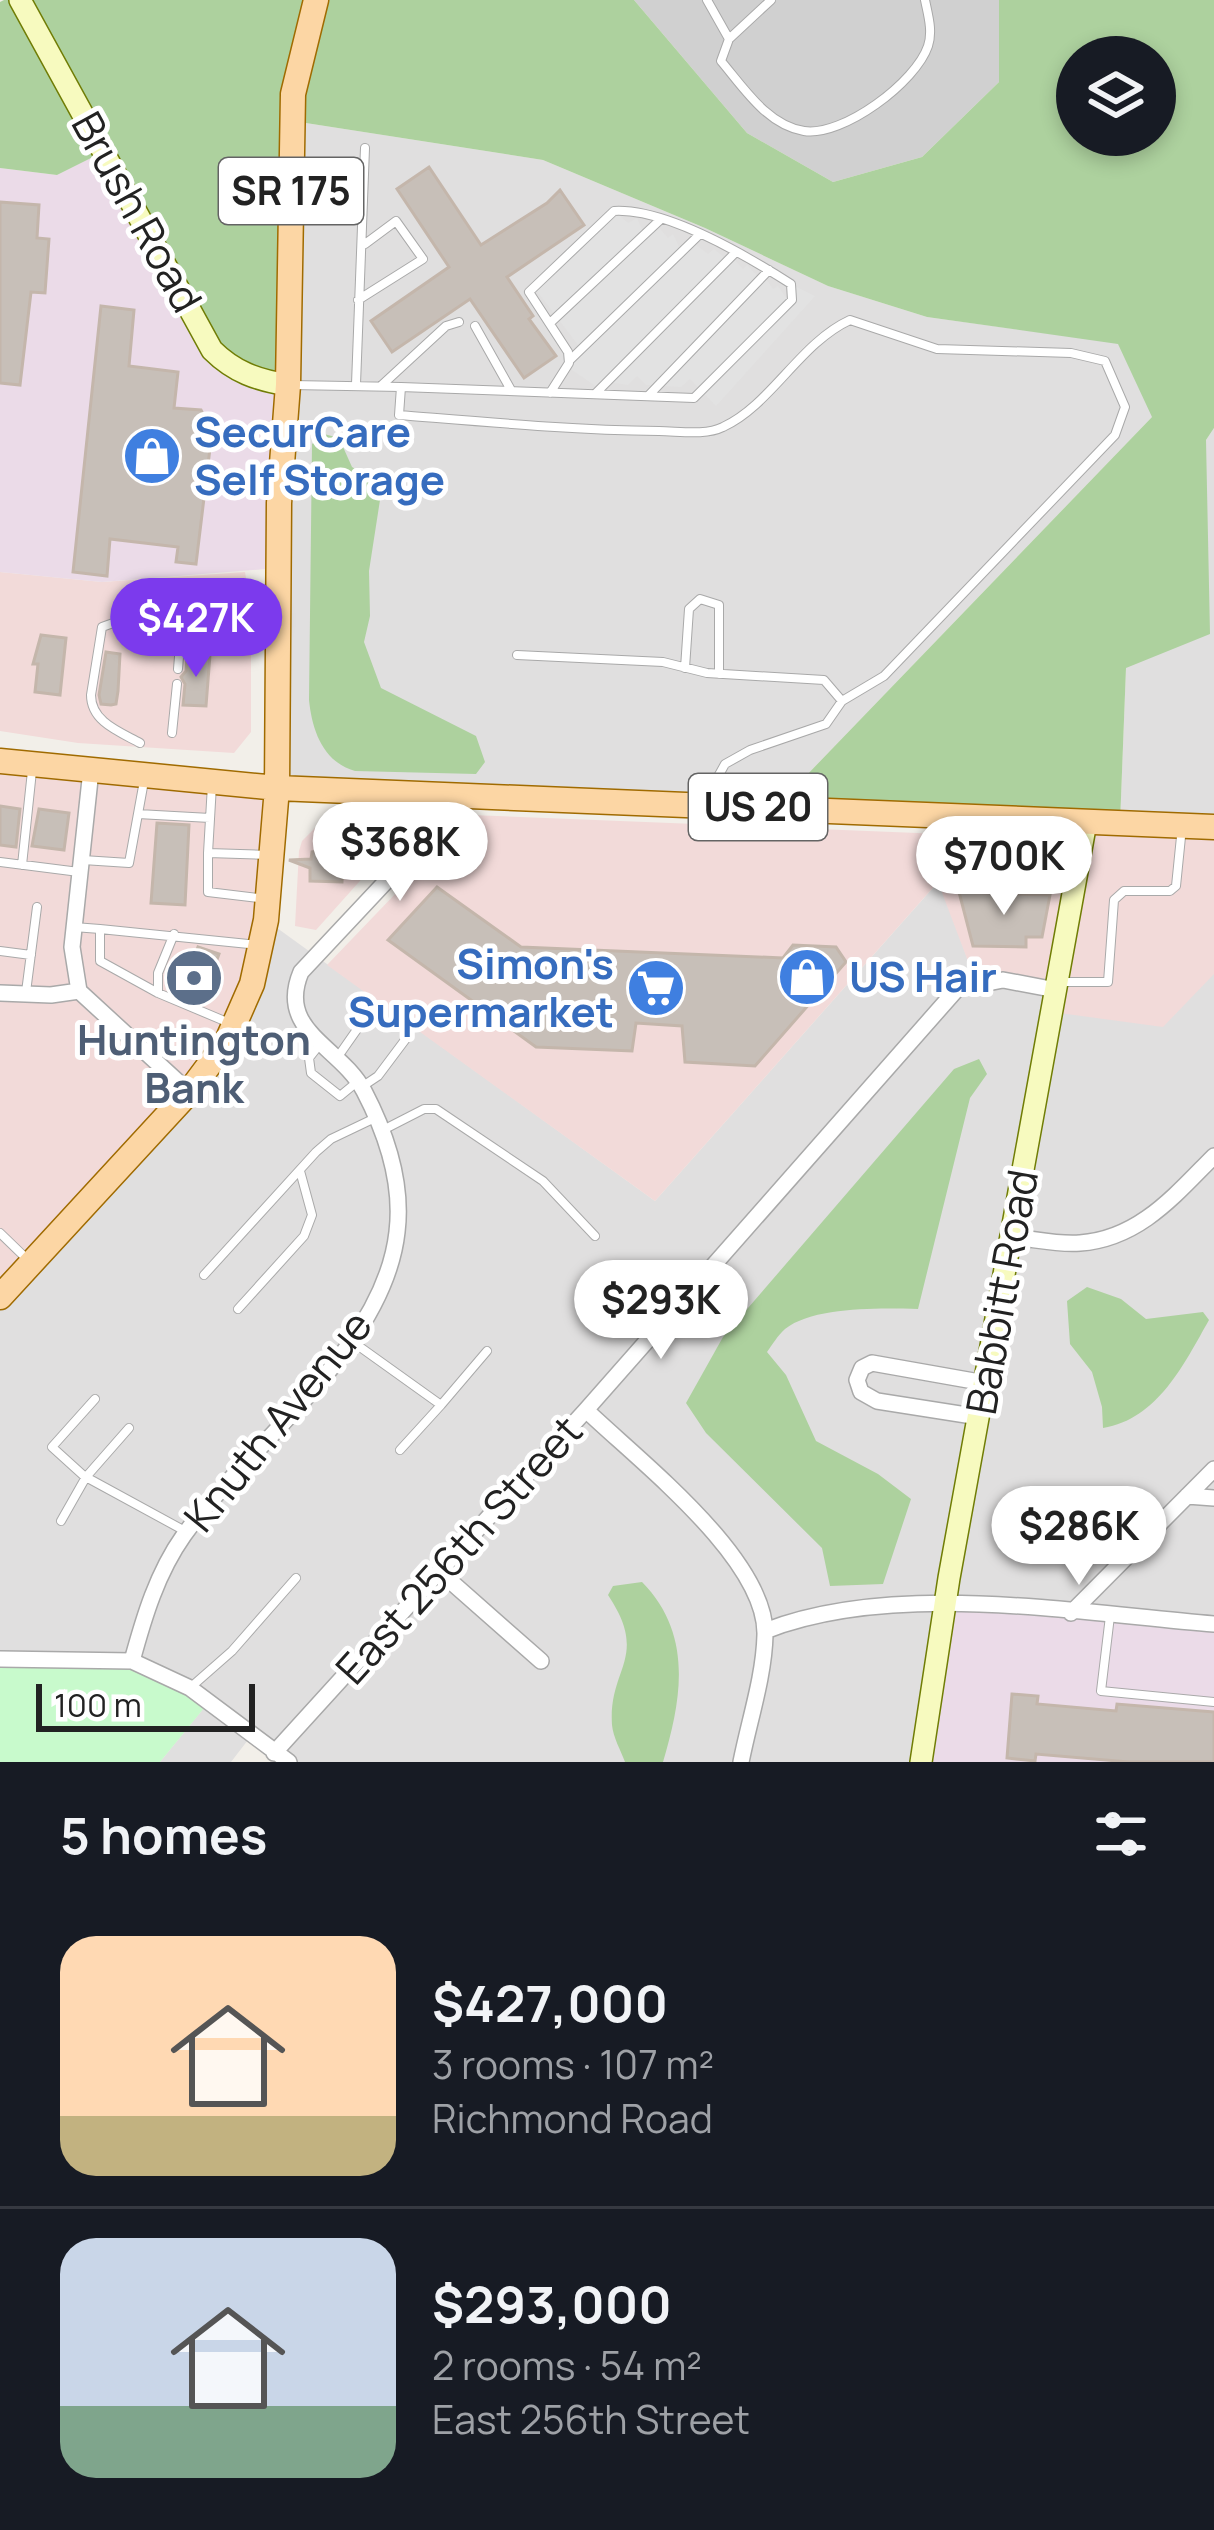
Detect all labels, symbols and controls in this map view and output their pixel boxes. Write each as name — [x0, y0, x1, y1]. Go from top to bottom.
map controls — [1056, 36, 1176, 156]
button: layers — [1056, 36, 1176, 156]
street label: Brush Road — [59, 101, 217, 322]
road number: SR 175 — [219, 158, 363, 224]
place label: SecurCare Self Storage — [194, 402, 445, 508]
shop icon: SecurCare Self Storage — [121, 425, 183, 487]
pin: $427K — [112, 578, 280, 680]
text: $427K — [137, 590, 255, 644]
road number: US 20 — [689, 774, 827, 840]
pin: $368K — [316, 802, 484, 904]
text: $368K — [340, 814, 460, 868]
pin: $700K — [920, 816, 1088, 918]
text: $700K — [943, 828, 1065, 882]
place label: Simon's Supermarket — [348, 934, 614, 1040]
shop icon: US Hair — [776, 946, 838, 1008]
bank icon: Huntington Bank — [163, 947, 225, 1009]
place label: US Hair — [849, 947, 997, 1005]
supermarket icon: Simon's Supermarket — [625, 957, 687, 1019]
place label: Huntington Bank — [77, 1010, 311, 1116]
street label: Babbitt Road — [951, 1165, 1051, 1419]
pin: $293K — [577, 1260, 745, 1362]
text: $293K — [601, 1272, 721, 1326]
street label: Knuth Avenue — [170, 1298, 384, 1543]
street label: East 256th Street — [322, 1403, 594, 1696]
pin: $286K — [995, 1486, 1163, 1588]
text: $286K — [1018, 1498, 1140, 1552]
scale bar — [36, 1678, 255, 1731]
text: 100 m — [54, 1682, 142, 1727]
text: 5 homes — [60, 1800, 267, 1869]
icon: filters — [1088, 1801, 1154, 1867]
text: $427,000 — [432, 1968, 668, 2037]
icon: home — [156, 1984, 300, 2128]
text: 3 rooms · 107 m² — [432, 2037, 714, 2091]
text: Richmond Road — [432, 2091, 713, 2145]
text: $293,000 — [432, 2269, 672, 2338]
icon: home — [156, 2286, 300, 2430]
text: 2 rooms · 54 m² — [432, 2338, 702, 2392]
text: East 256th Street — [432, 2392, 750, 2446]

